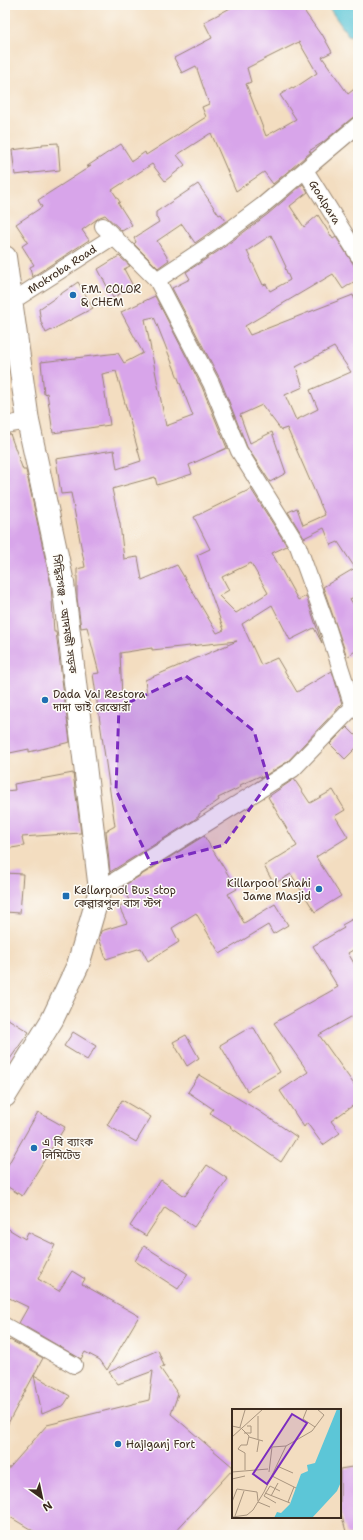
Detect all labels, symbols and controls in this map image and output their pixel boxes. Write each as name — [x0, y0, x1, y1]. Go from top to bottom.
street label: Goalpara — [305, 177, 344, 227]
street label: Mokroba Road — [25, 242, 100, 297]
place label: F.M. COLOR & CHEM — [81, 282, 141, 310]
marker: F.M. COLOR & CHEM — [68, 290, 78, 300]
street label: সিদ্ধিরগঞ্জ - আদমজী সড়ক — [49, 553, 80, 675]
place label: Dada Vai Restora দাদা ভাই রেস্তোরাঁ — [52, 687, 146, 715]
marker: Dada Vai Restora দাদা ভাই রেস্তোরাঁ — [40, 695, 50, 705]
place label: Killarpool Shahi Jame Masjid — [227, 876, 311, 904]
place label: Kellarpool Bus stop কেল্লারপুল বাস স্টপ — [74, 883, 176, 911]
marker: Killarpool Shahi Jame Masjid — [314, 884, 324, 894]
marker: Kellarpool Bus stop কেল্লারপুল বাস স্টপ — [61, 891, 71, 901]
place label: এ বি ব্যাংক লিমিটেড — [41, 1135, 93, 1163]
marker: এ বি ব্যাংক লিমিটেড — [29, 1143, 39, 1153]
inset map — [232, 1409, 341, 1518]
place label: Hajiganj Fort — [126, 1437, 195, 1452]
marker: Hajiganj Fort — [113, 1439, 123, 1449]
north arrow — [22, 1478, 62, 1518]
text: N — [39, 1497, 55, 1515]

